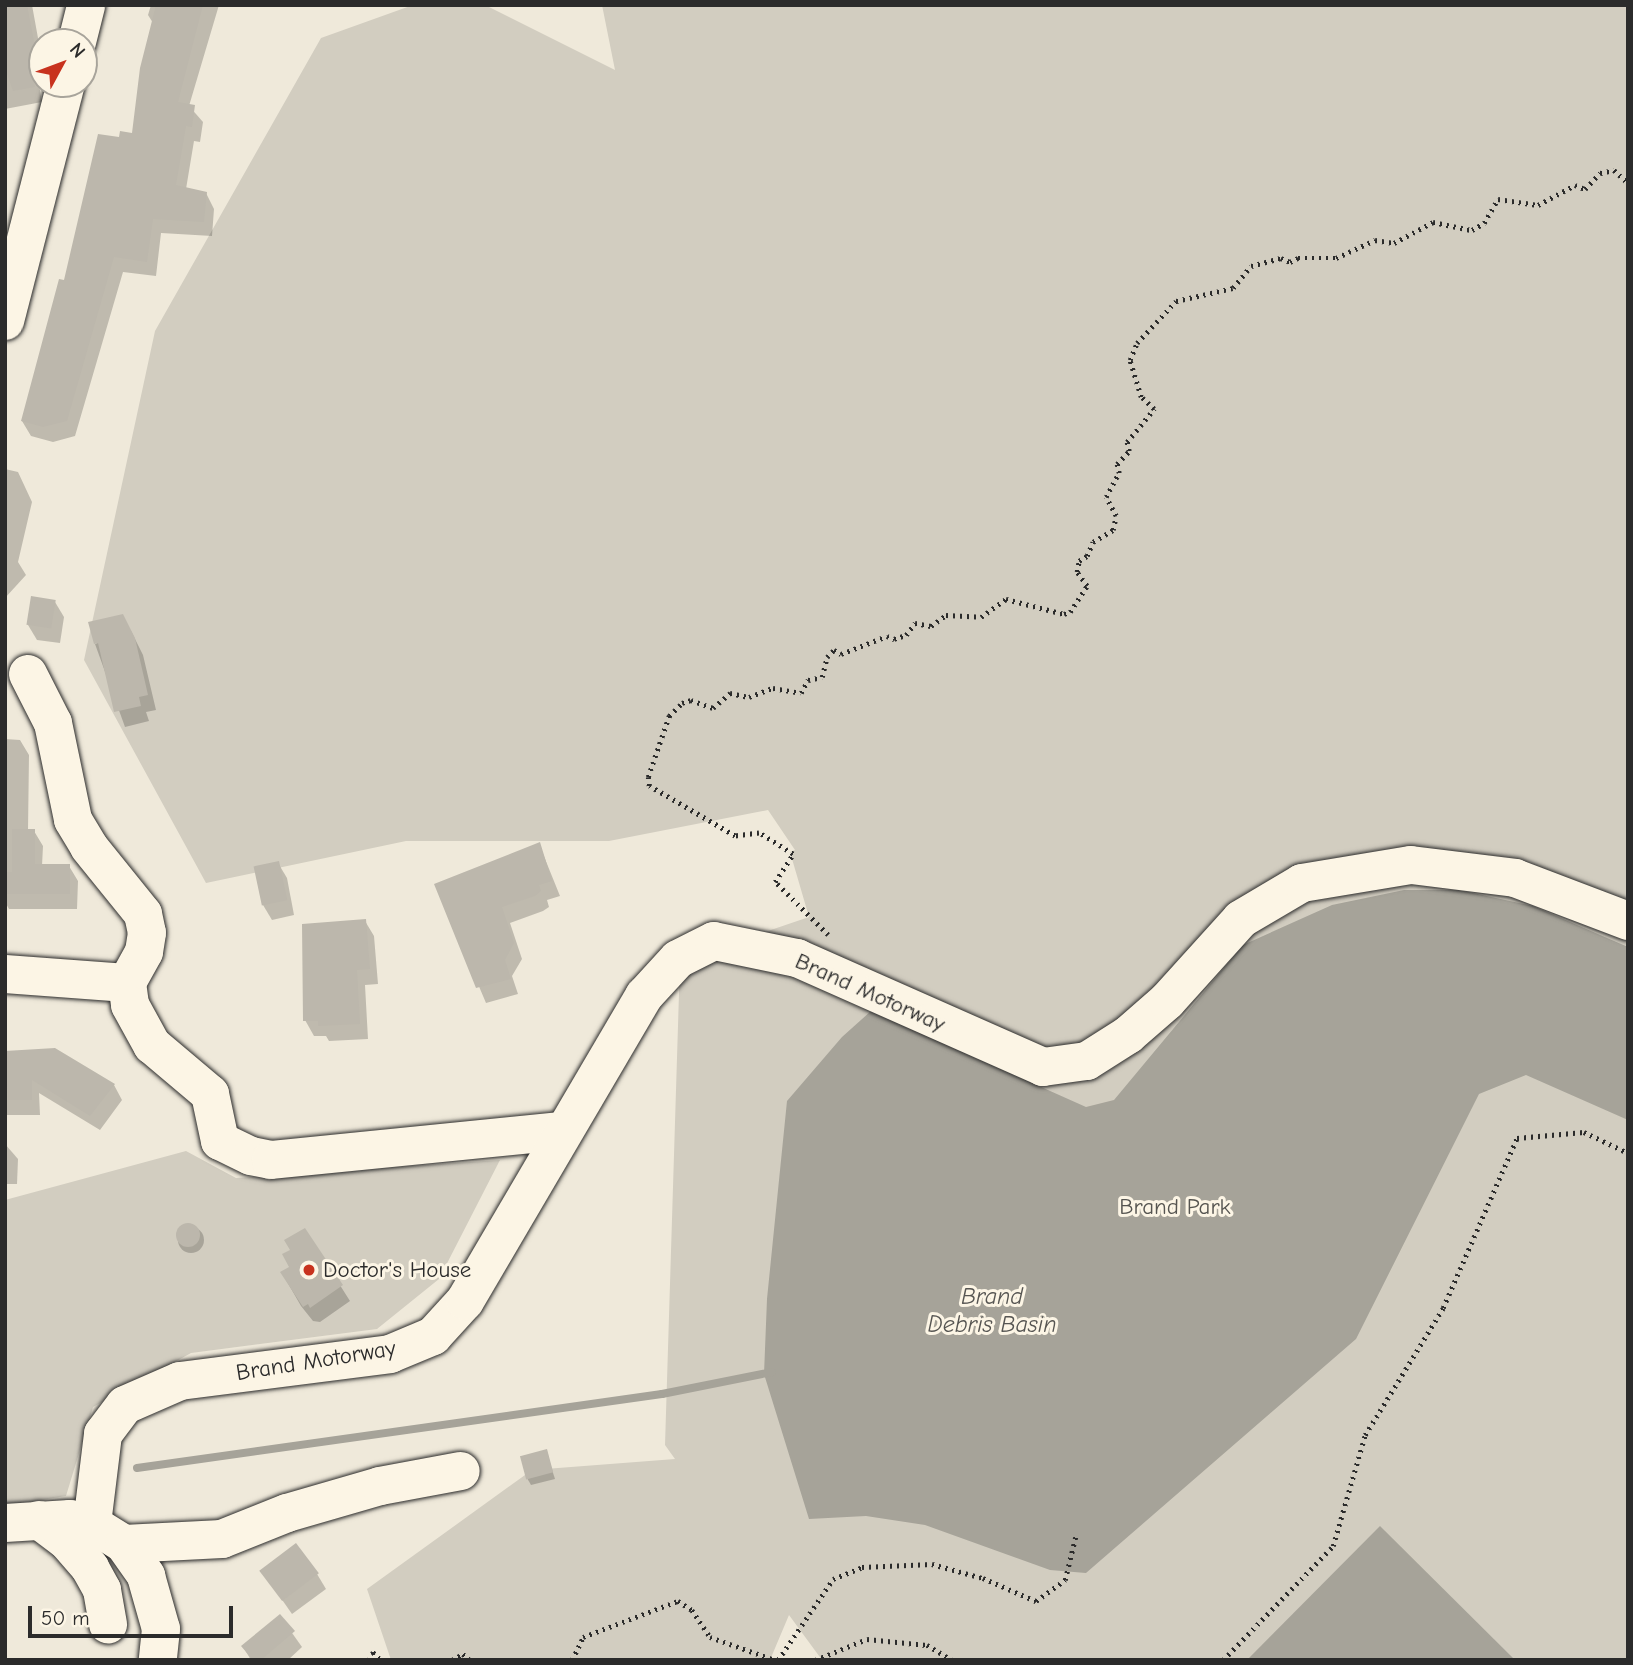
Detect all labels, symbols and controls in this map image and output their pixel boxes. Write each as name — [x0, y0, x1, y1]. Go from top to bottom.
north arrow — [28, 28, 98, 98]
text: N — [65, 39, 90, 62]
street label: Brand Motorway — [791, 948, 949, 1038]
park label: Brand Park — [1119, 1193, 1231, 1221]
place label: Doctor's House — [323, 1256, 471, 1284]
marker: Doctor's House — [301, 1262, 317, 1278]
water label: Brand Debris Basin — [928, 1283, 1056, 1339]
street label: Brand Motorway — [234, 1335, 398, 1387]
scale bar — [32, 1592, 236, 1636]
text: 50 m — [41, 1606, 90, 1630]

